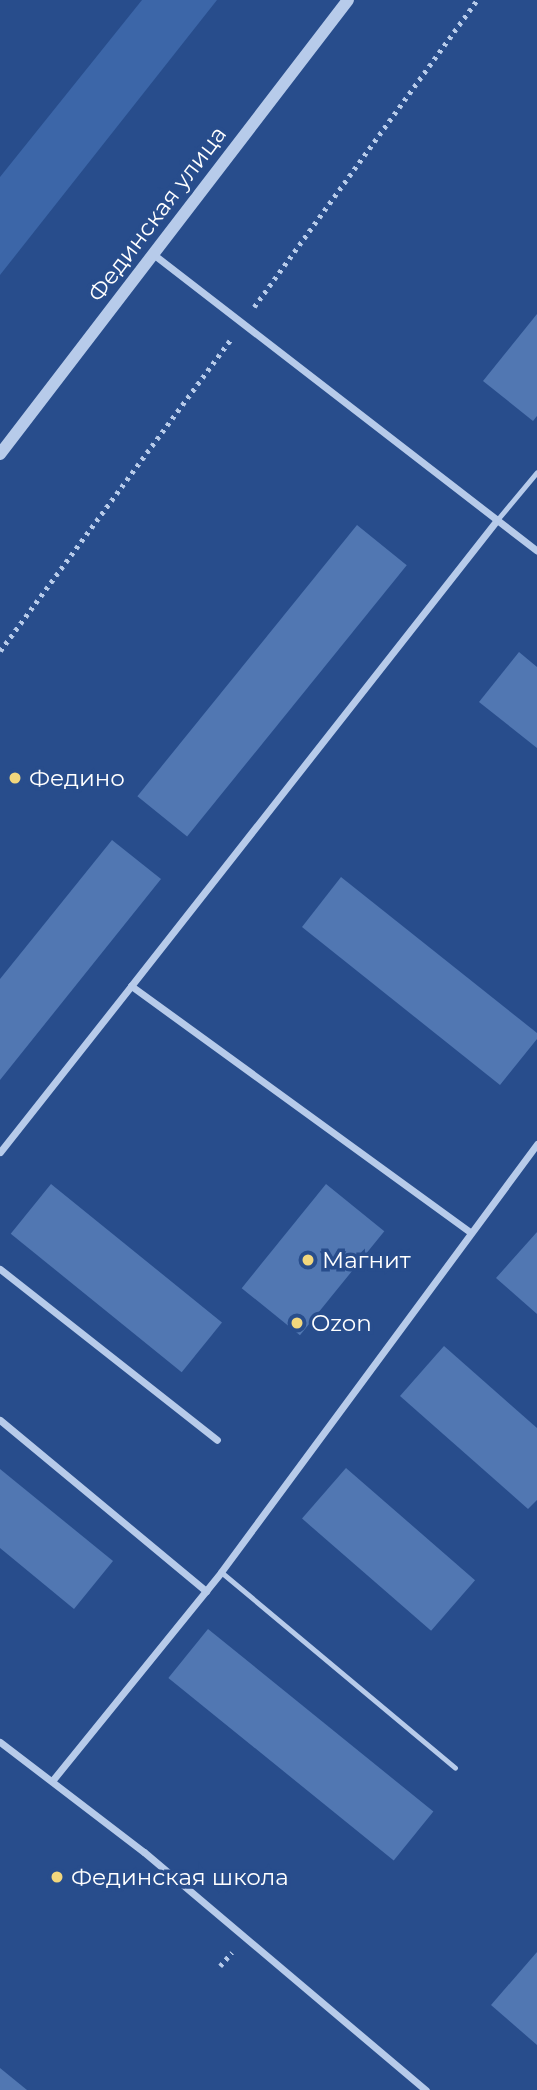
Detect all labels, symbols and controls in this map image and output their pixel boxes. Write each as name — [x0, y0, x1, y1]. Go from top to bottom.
street label: Фединская улица — [82, 121, 232, 307]
place label: Федино — [29, 764, 125, 792]
marker: Федино — [7, 770, 23, 786]
place label: Магнит — [322, 1246, 411, 1274]
marker: Магнит — [300, 1252, 316, 1268]
place label: Ozon — [311, 1309, 372, 1337]
marker: Ozon — [289, 1315, 305, 1331]
place label: Фединская школа — [71, 1863, 289, 1891]
marker: Фединская школа — [49, 1869, 65, 1885]

